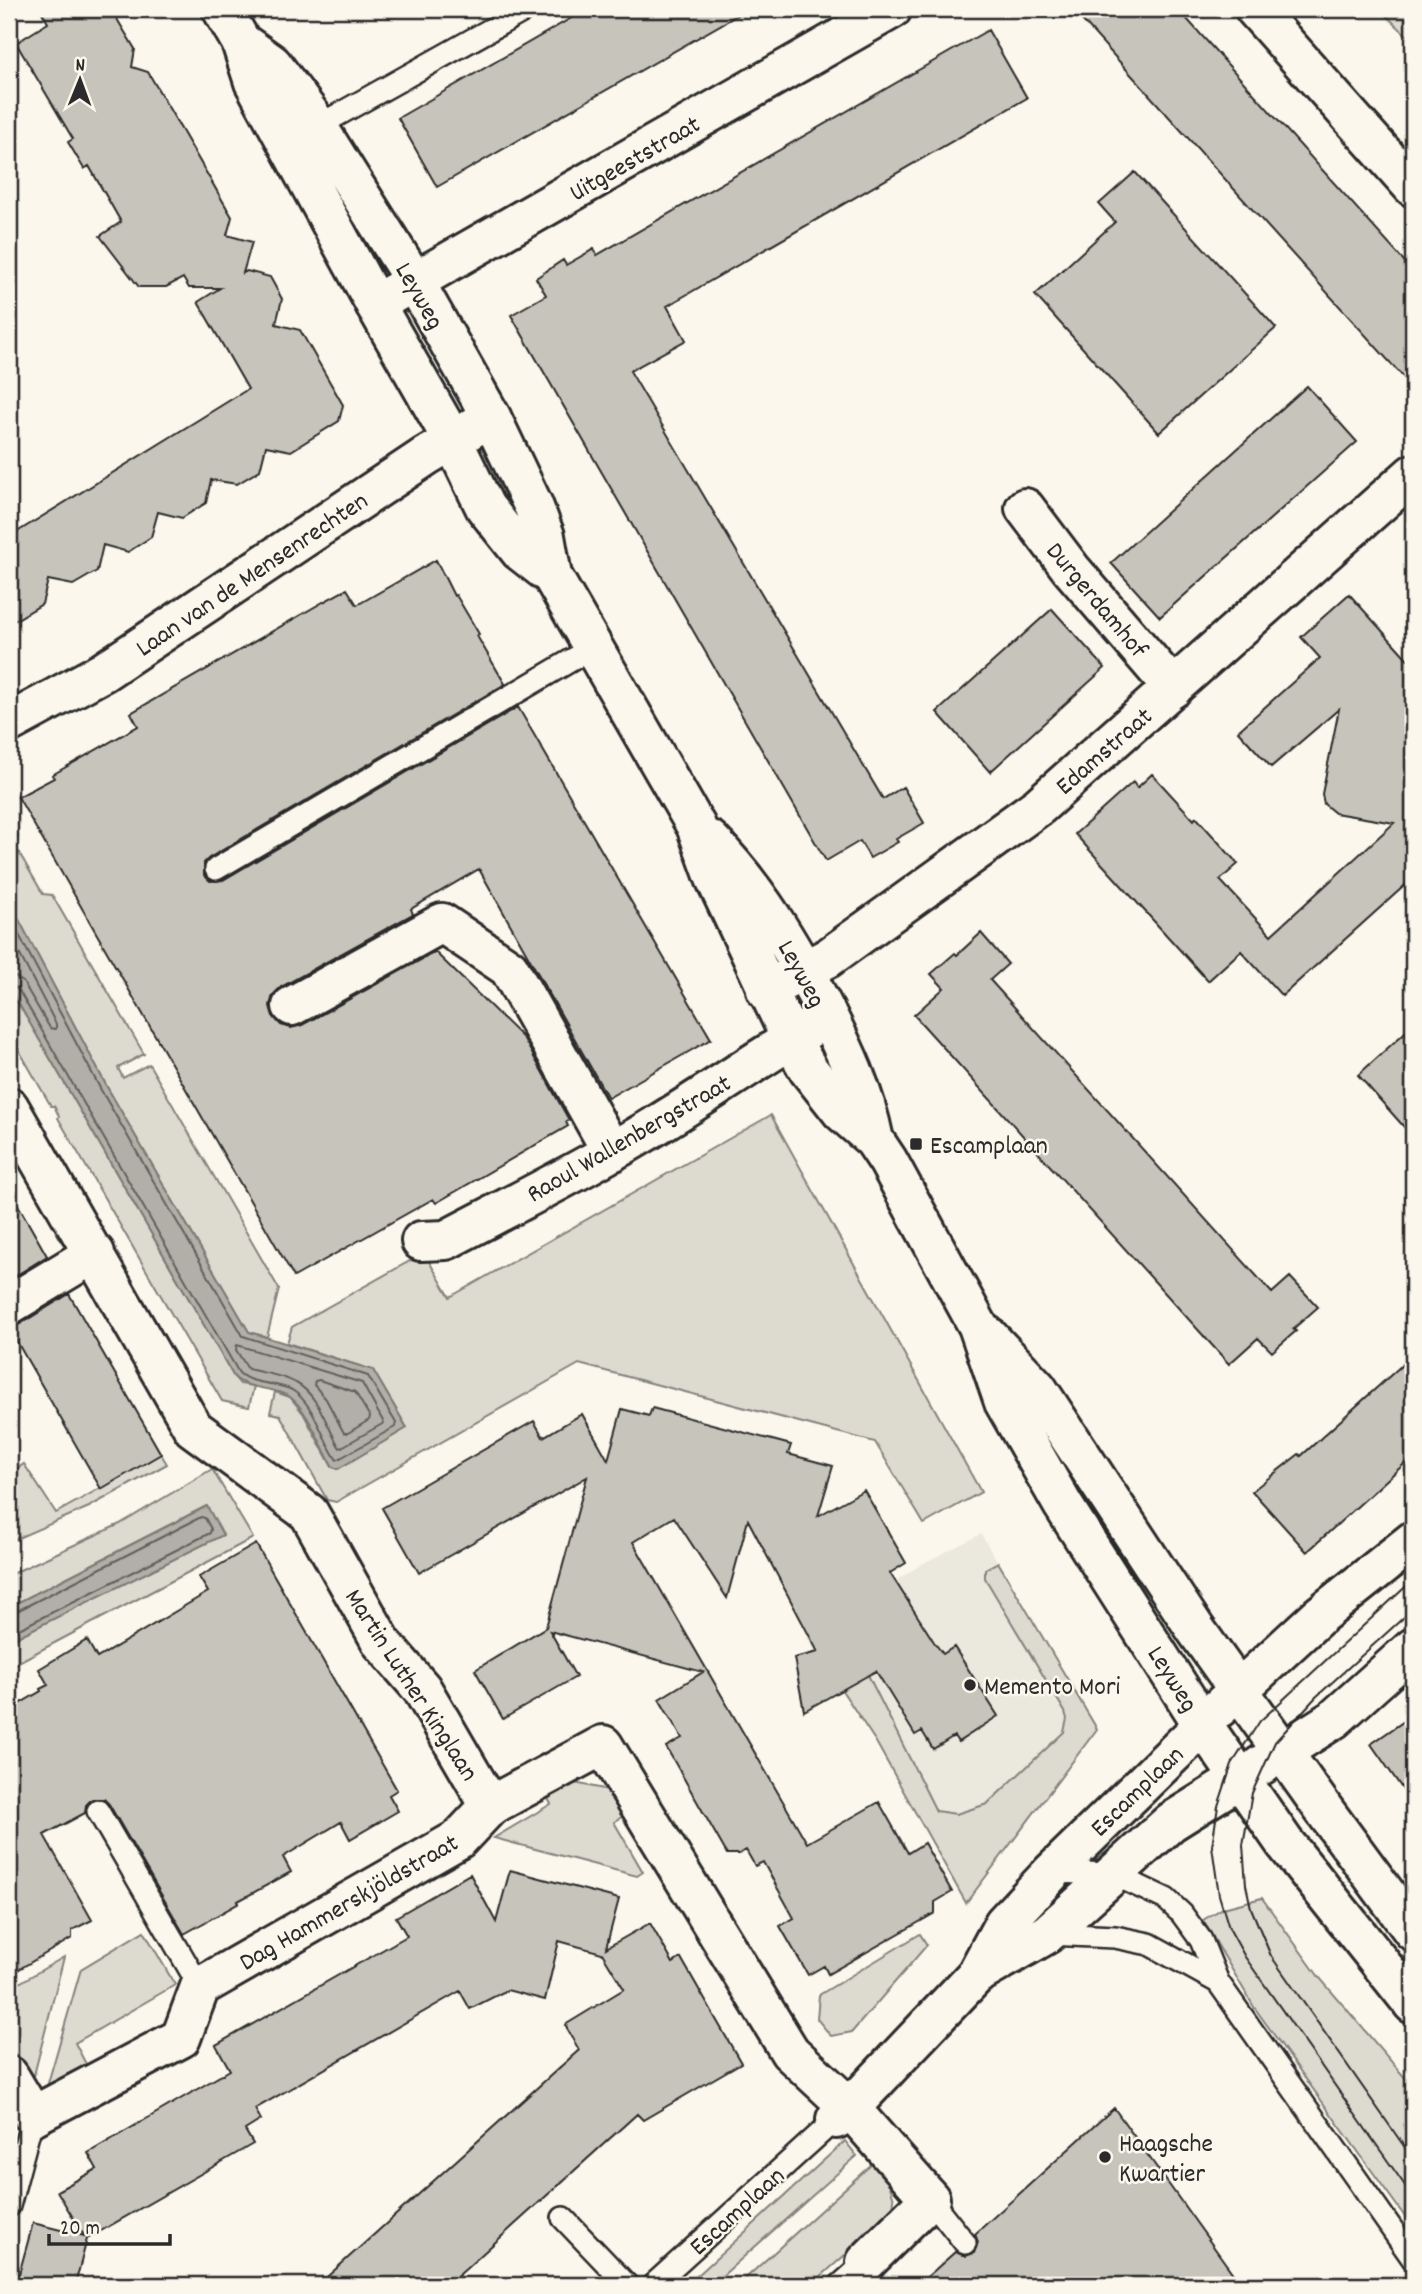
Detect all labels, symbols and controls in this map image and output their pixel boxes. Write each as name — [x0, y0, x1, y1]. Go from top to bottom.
north arrow — [46, 46, 116, 116]
text: N — [75, 53, 85, 80]
street label: Uitgeeststraat — [563, 107, 709, 213]
street label: Leyweg — [384, 256, 452, 337]
street label: Laan van de Mensenrechten — [129, 484, 377, 668]
street label: Durgerdamhof — [1036, 535, 1156, 668]
street label: Edamstraat — [1049, 700, 1162, 805]
street label: Leyweg — [766, 934, 834, 1015]
street label: Raoul Wallenbergstraat — [521, 1066, 739, 1214]
place label: Escamplaan — [930, 1129, 1048, 1166]
marker: Escamplaan — [908, 1136, 924, 1152]
street label: Martin Luther Kinglaan — [334, 1583, 486, 1789]
street label: Leyweg — [1136, 1639, 1206, 1720]
place label: Memento Mori — [984, 1670, 1121, 1707]
marker: Memento Mori — [962, 1677, 978, 1693]
street label: Escamplaan — [1083, 1738, 1194, 1847]
street label: Dag Hammerskjöldstraat — [233, 1826, 467, 1982]
place label: Haagsche Kwartier — [1119, 2127, 1213, 2194]
marker: Haagsche Kwartier — [1097, 2149, 1113, 2165]
street label: Escamplaan — [682, 2159, 795, 2266]
scale bar — [49, 2203, 170, 2247]
text: 20 m — [60, 2215, 100, 2245]

